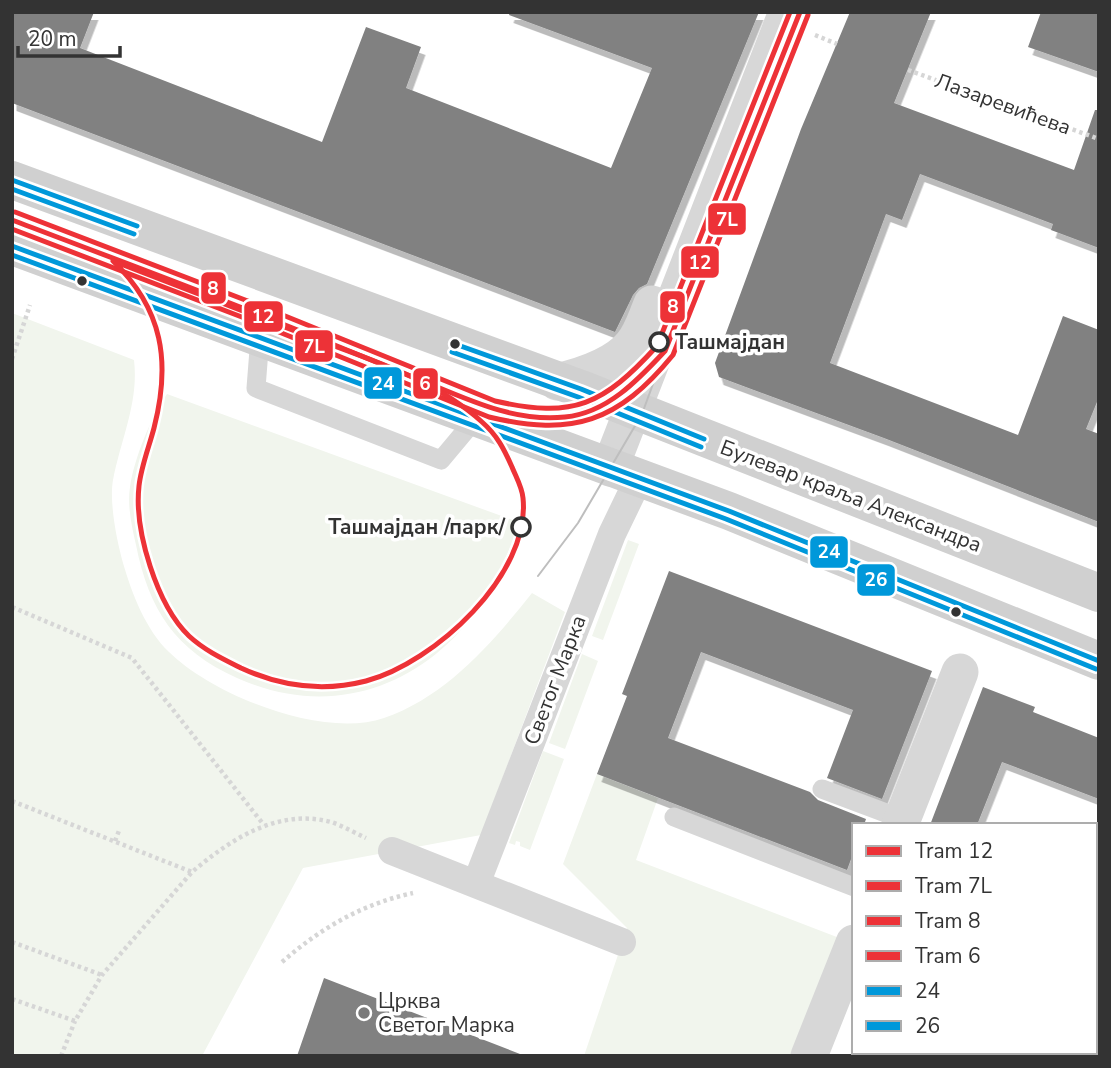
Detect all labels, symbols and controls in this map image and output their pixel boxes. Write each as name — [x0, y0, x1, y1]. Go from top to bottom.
scale bar — [18, 14, 119, 58]
text: 20 m — [28, 25, 77, 53]
street label: Лазаревићева — [931, 66, 1075, 142]
line badge: 7L — [707, 202, 747, 236]
text: 7L — [716, 207, 738, 233]
line badge: 12 — [680, 245, 720, 279]
text: 12 — [689, 250, 711, 276]
line badge: 8 — [200, 271, 227, 305]
unlabelled marker — [75, 274, 89, 288]
text: 8 — [207, 276, 219, 302]
line badge: 8 — [659, 290, 686, 324]
text: 8 — [667, 294, 679, 320]
line badge: 12 — [243, 300, 284, 333]
text: 12 — [252, 304, 274, 330]
place label: Ташмајдан — [675, 328, 785, 356]
line badge: 7L — [294, 329, 334, 363]
marker: Ташмајдан — [649, 332, 669, 352]
text: 7L — [303, 334, 325, 360]
unlabelled marker — [448, 337, 462, 351]
line badge: 24 — [363, 366, 403, 400]
line badge: 6 — [412, 367, 439, 400]
text: 24 — [372, 371, 394, 397]
text: 6 — [419, 371, 431, 397]
street label: Булевар краља Александра — [716, 433, 986, 559]
place label: Ташмајдан /парк/ — [328, 513, 505, 541]
marker: Ташмајдан /парк/ — [511, 517, 531, 537]
line badge: 24 — [809, 535, 849, 569]
text: 24 — [818, 539, 840, 565]
line badge: 26 — [856, 563, 896, 597]
text: 26 — [865, 567, 887, 593]
unlabelled marker — [949, 605, 963, 619]
street label: Светог Марка — [517, 611, 593, 749]
legend — [852, 823, 1097, 1054]
text: Tram 12 — [915, 837, 993, 865]
text: Tram 7L — [915, 872, 993, 900]
text: Tram 8 — [915, 907, 981, 935]
text: Tram 6 — [915, 942, 981, 970]
text: 24 — [915, 977, 940, 1005]
place label: Црква Светог Марка — [378, 987, 515, 1039]
marker: Црква Светог Марка — [356, 1005, 372, 1021]
text: 26 — [915, 1012, 940, 1040]

